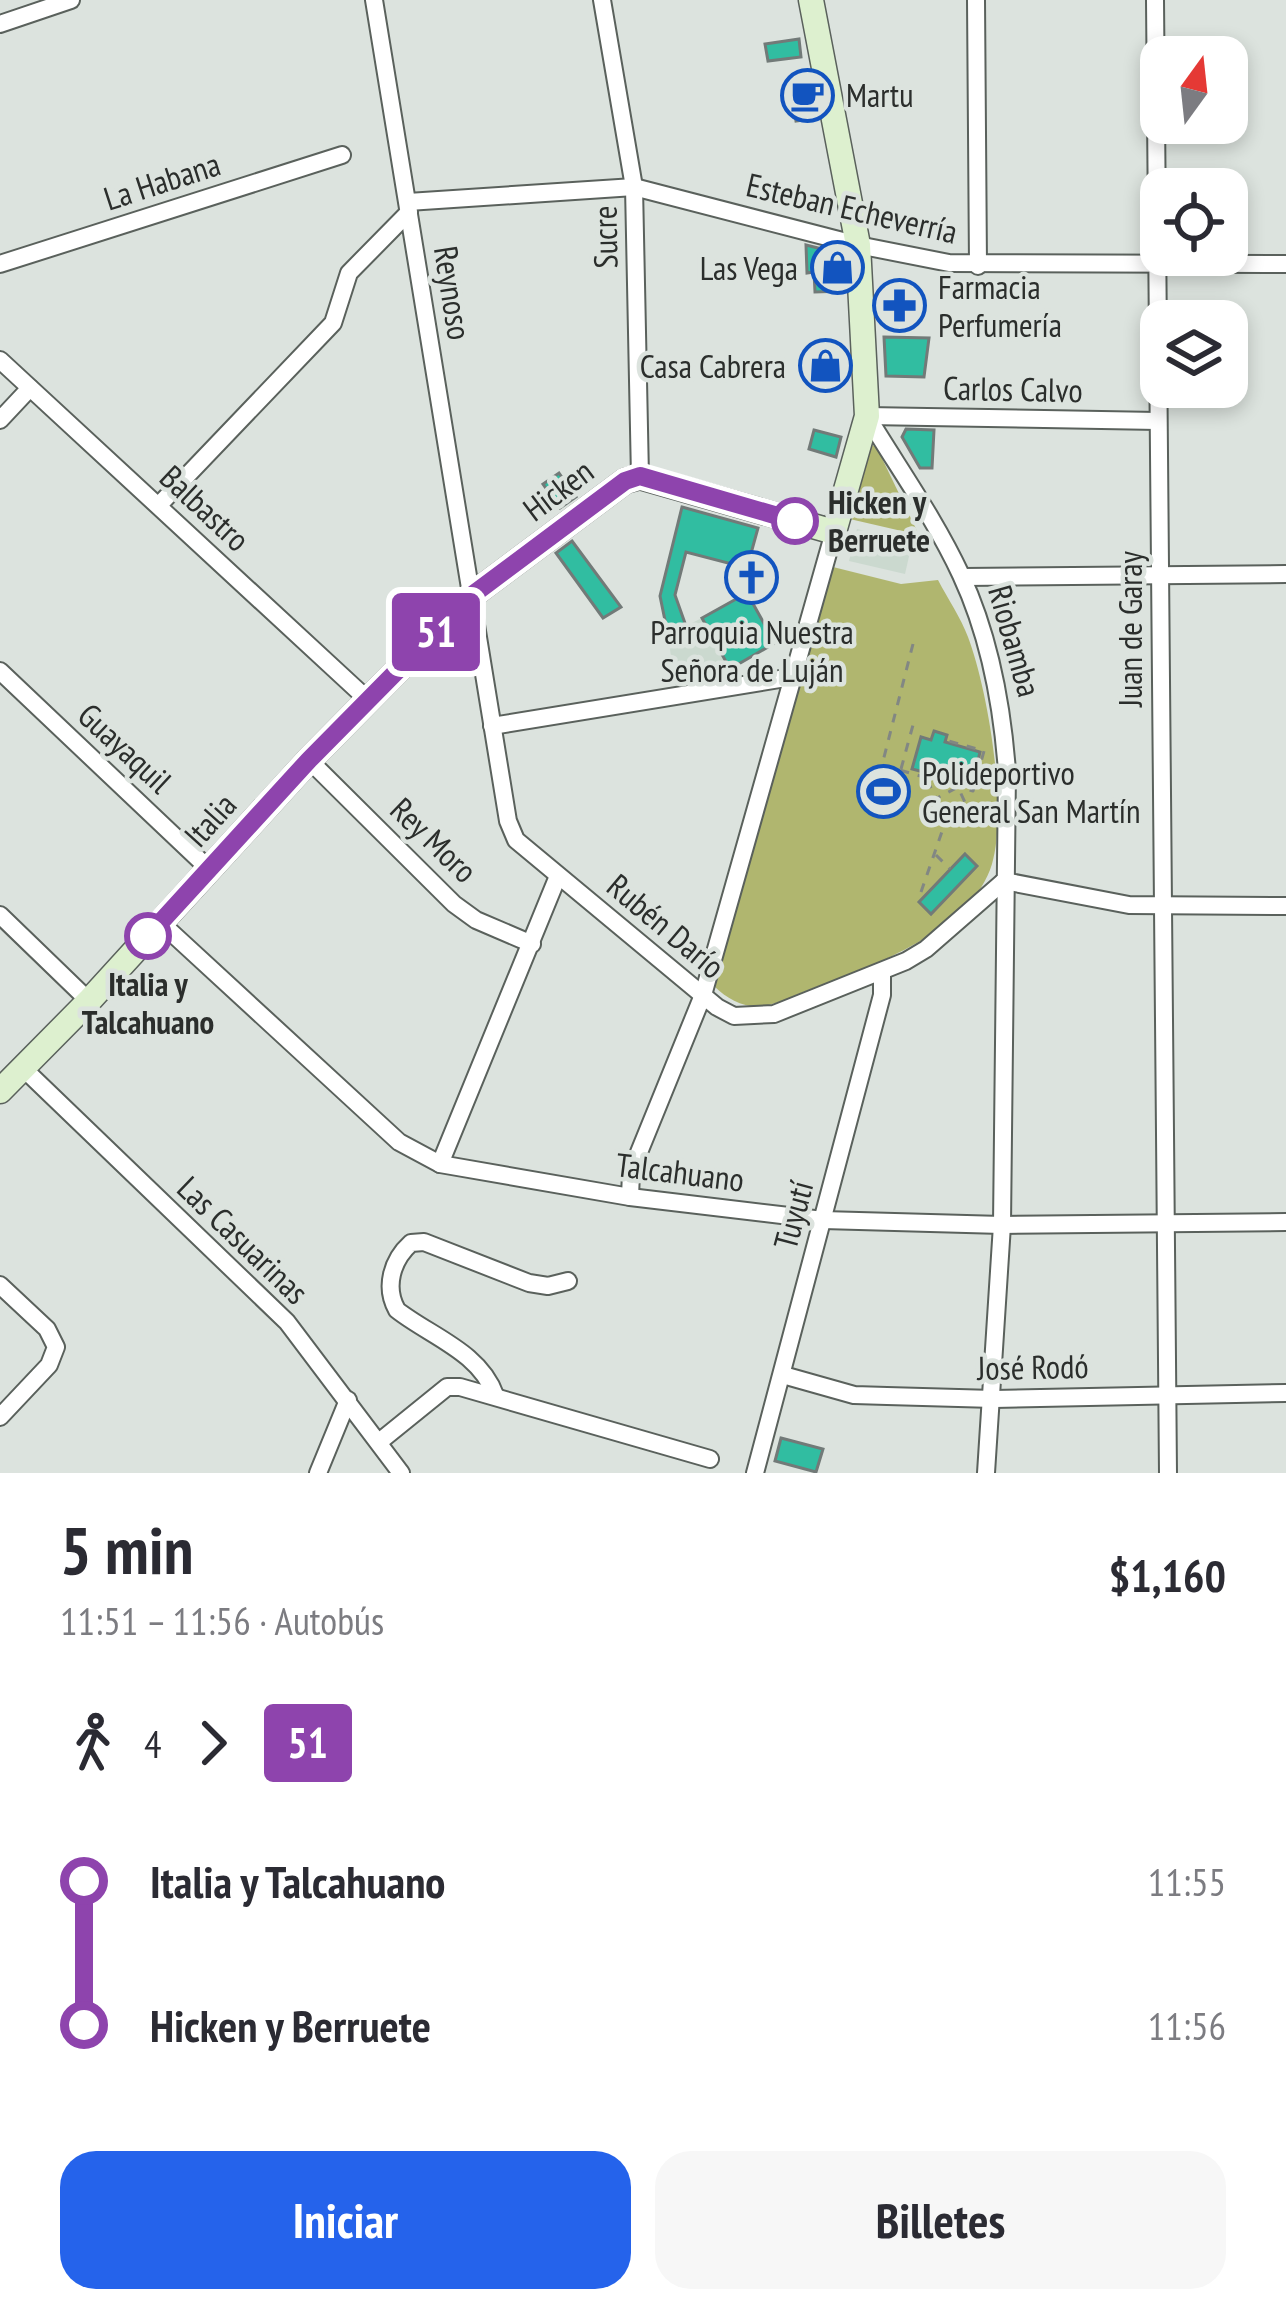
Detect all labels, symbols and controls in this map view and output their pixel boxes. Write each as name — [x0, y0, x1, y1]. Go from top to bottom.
north arrow — [1140, 36, 1248, 144]
map controls — [1140, 36, 1248, 408]
cafe icon: Martu — [779, 67, 835, 123]
place label: Martu — [846, 73, 913, 116]
street label: La Habana — [98, 142, 225, 219]
street label: Esteban Echeverría — [742, 162, 962, 253]
button: locate — [1140, 168, 1248, 276]
street label: Sucre — [582, 205, 627, 269]
shop icon: Las Vega — [809, 240, 865, 296]
street label: Reynoso — [425, 243, 482, 343]
place label: Las Vega — [700, 246, 798, 289]
place label: Farmacia Perfumería — [938, 265, 1062, 346]
pharmacy icon: Farmacia Perfumería — [871, 278, 927, 334]
button: layers — [1140, 300, 1248, 408]
shop icon: Casa Cabrera — [797, 338, 853, 394]
place label: Casa Cabrera — [640, 344, 786, 387]
street label: Carlos Calvo — [943, 366, 1083, 411]
street label: Hicken — [514, 449, 601, 530]
street label: Balbastro — [151, 455, 259, 560]
place label: Hicken y Berruete — [828, 480, 930, 561]
marker: Hicken y Berruete — [773, 499, 817, 543]
church icon: Parroquia Nuestra Señora de Luján — [724, 550, 780, 606]
street label: Juan de Garay — [1108, 550, 1151, 708]
street label: Riobamba — [979, 580, 1052, 701]
line badge: 51 — [382, 593, 490, 671]
text: 51 — [416, 604, 456, 659]
place label: Parroquia Nuestra Señora de Luján — [650, 610, 854, 691]
street label: Guayaquil — [69, 693, 181, 802]
place label: Polideportivo General San Martín — [922, 751, 1141, 832]
sports icon: Polideportivo General San Martín — [855, 764, 911, 820]
street label: Italia — [174, 784, 245, 856]
street label: Rey Moro — [382, 788, 487, 891]
street label: Rubén Darío — [599, 864, 734, 987]
marker: Italia y Talcahuano — [126, 914, 170, 958]
place label: Italia y Talcahuano — [82, 962, 214, 1043]
street label: Talcahuano — [614, 1142, 746, 1201]
street label: Las Casuarinas — [169, 1166, 318, 1313]
street label: Tuyutí — [763, 1176, 822, 1254]
street label: José Rodó — [976, 1344, 1089, 1389]
text: 5 min — [60, 1507, 193, 1592]
text: $1,160 — [1109, 1546, 1226, 1604]
text: 11:51 – 11:56 · Autobús — [60, 1595, 384, 1646]
icon: walk — [60, 1710, 126, 1776]
icon: forward — [180, 1710, 246, 1776]
text: 51 — [288, 1715, 328, 1770]
text: 4 — [144, 1718, 162, 1769]
text: Italia y Talcahuano — [150, 1852, 445, 1910]
text: 11:55 — [1148, 1856, 1226, 1907]
text: Hicken y Berruete — [150, 1996, 431, 2054]
text: 11:56 — [1148, 2000, 1226, 2051]
button: Iniciar — [60, 2151, 631, 2289]
button: Billetes — [655, 2151, 1226, 2289]

